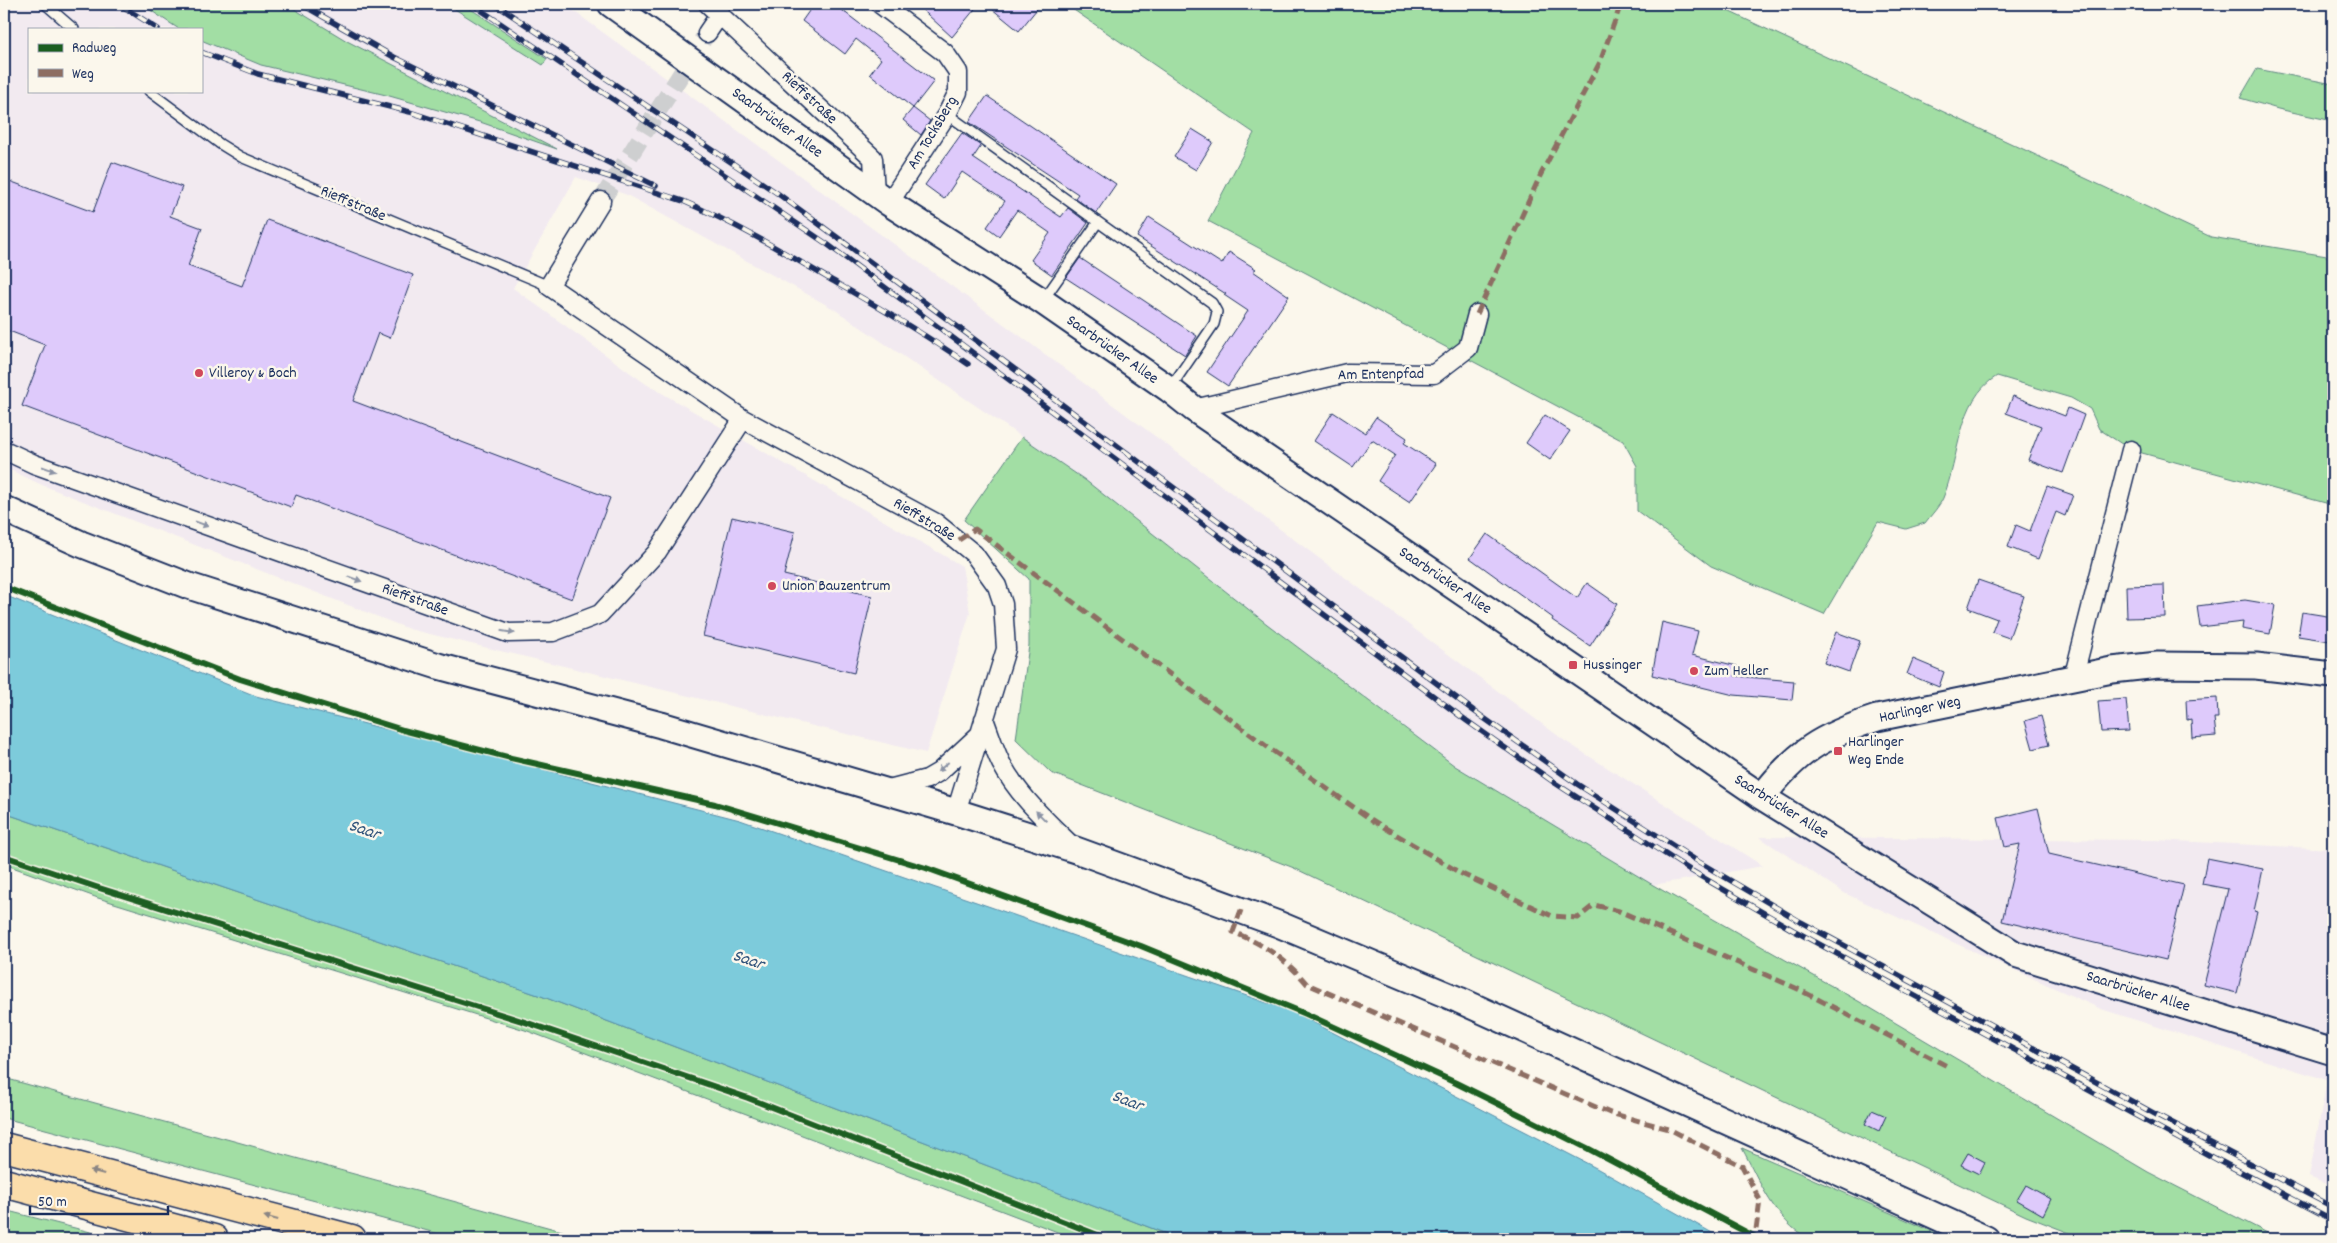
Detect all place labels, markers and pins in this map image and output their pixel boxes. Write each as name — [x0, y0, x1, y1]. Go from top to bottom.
place label: Villeroy & Boch — [209, 362, 297, 385]
marker: Villeroy & Boch — [193, 367, 205, 379]
place label: Union Bauzentrum — [782, 575, 890, 598]
marker: Union Bauzentrum — [766, 580, 778, 592]
place label: Hussinger — [1583, 654, 1642, 677]
marker: Hussinger — [1567, 659, 1579, 671]
place label: Zum Heller — [1704, 660, 1768, 683]
marker: Zum Heller — [1688, 665, 1700, 677]
place label: Harlinger Weg Ende — [1848, 731, 1904, 772]
marker: Harlinger Weg Ende — [1832, 745, 1844, 757]

